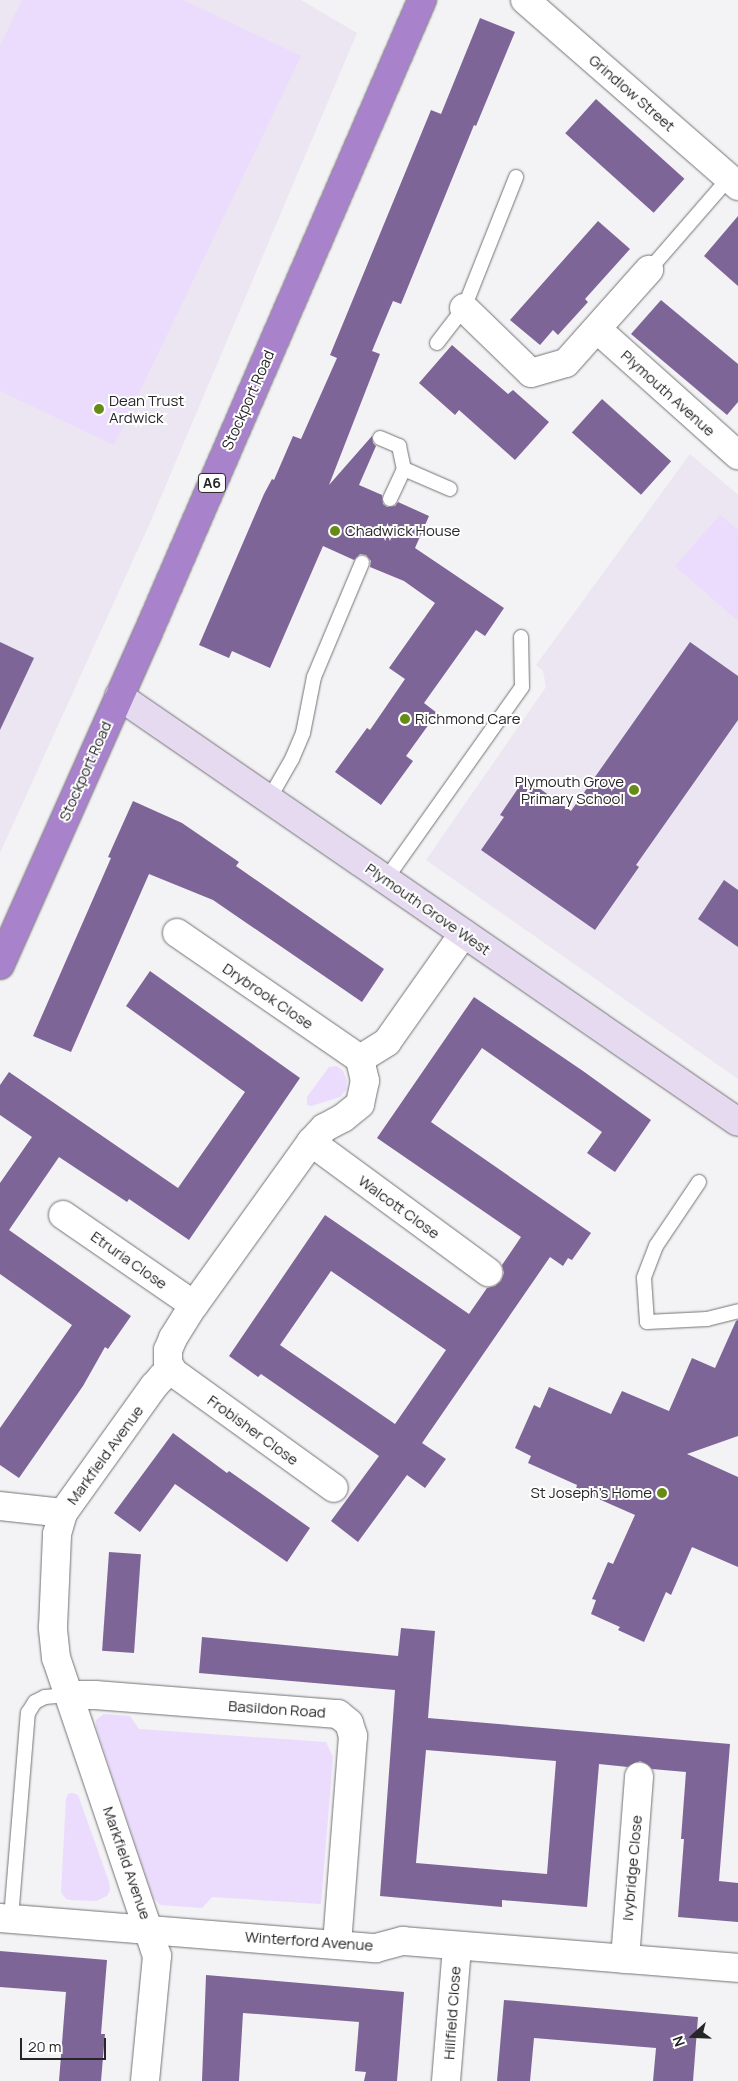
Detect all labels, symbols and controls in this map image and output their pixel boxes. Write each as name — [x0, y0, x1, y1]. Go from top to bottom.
street label: Grindlow Street — [585, 51, 679, 135]
street label: Plymouth Avenue — [617, 346, 719, 440]
street label: Stockport Road — [218, 347, 278, 453]
place label: Dean Trust Ardwick — [109, 391, 184, 426]
marker: Dean Trust Ardwick — [93, 403, 105, 415]
road number: A6 — [197, 472, 227, 494]
place label: Chadwick House — [345, 522, 460, 540]
marker: Chadwick House — [329, 525, 341, 537]
place label: Richmond Care — [415, 710, 521, 728]
marker: Richmond Care — [399, 713, 411, 725]
street label: Stockport Road — [55, 718, 115, 824]
place label: Plymouth Grove Primary School — [515, 772, 624, 807]
marker: Plymouth Grove Primary School — [628, 784, 640, 796]
street label: Plymouth Grove West — [362, 859, 494, 959]
street label: Drybrook Close — [219, 959, 317, 1033]
street label: Walcott Close — [355, 1172, 443, 1242]
street label: Etruria Close — [87, 1227, 171, 1293]
street label: Frobisher Close — [204, 1391, 302, 1469]
street label: Markfield Avenue — [63, 1402, 147, 1508]
place label: St Joseph's Home — [531, 1484, 652, 1502]
marker: St Joseph's Home — [656, 1487, 668, 1499]
street label: Basildon Road — [228, 1697, 326, 1721]
street label: Markfield Avenue — [99, 1804, 155, 1922]
street label: Ivybridge Close — [618, 1814, 646, 1922]
street label: Winterford Avenue — [244, 1928, 374, 1954]
street label: Hillfield Close — [440, 1966, 464, 2060]
north arrow — [668, 2011, 718, 2061]
scale bar — [22, 2028, 109, 2060]
text: N — [668, 2033, 689, 2049]
text: 20 m — [28, 2036, 61, 2057]

